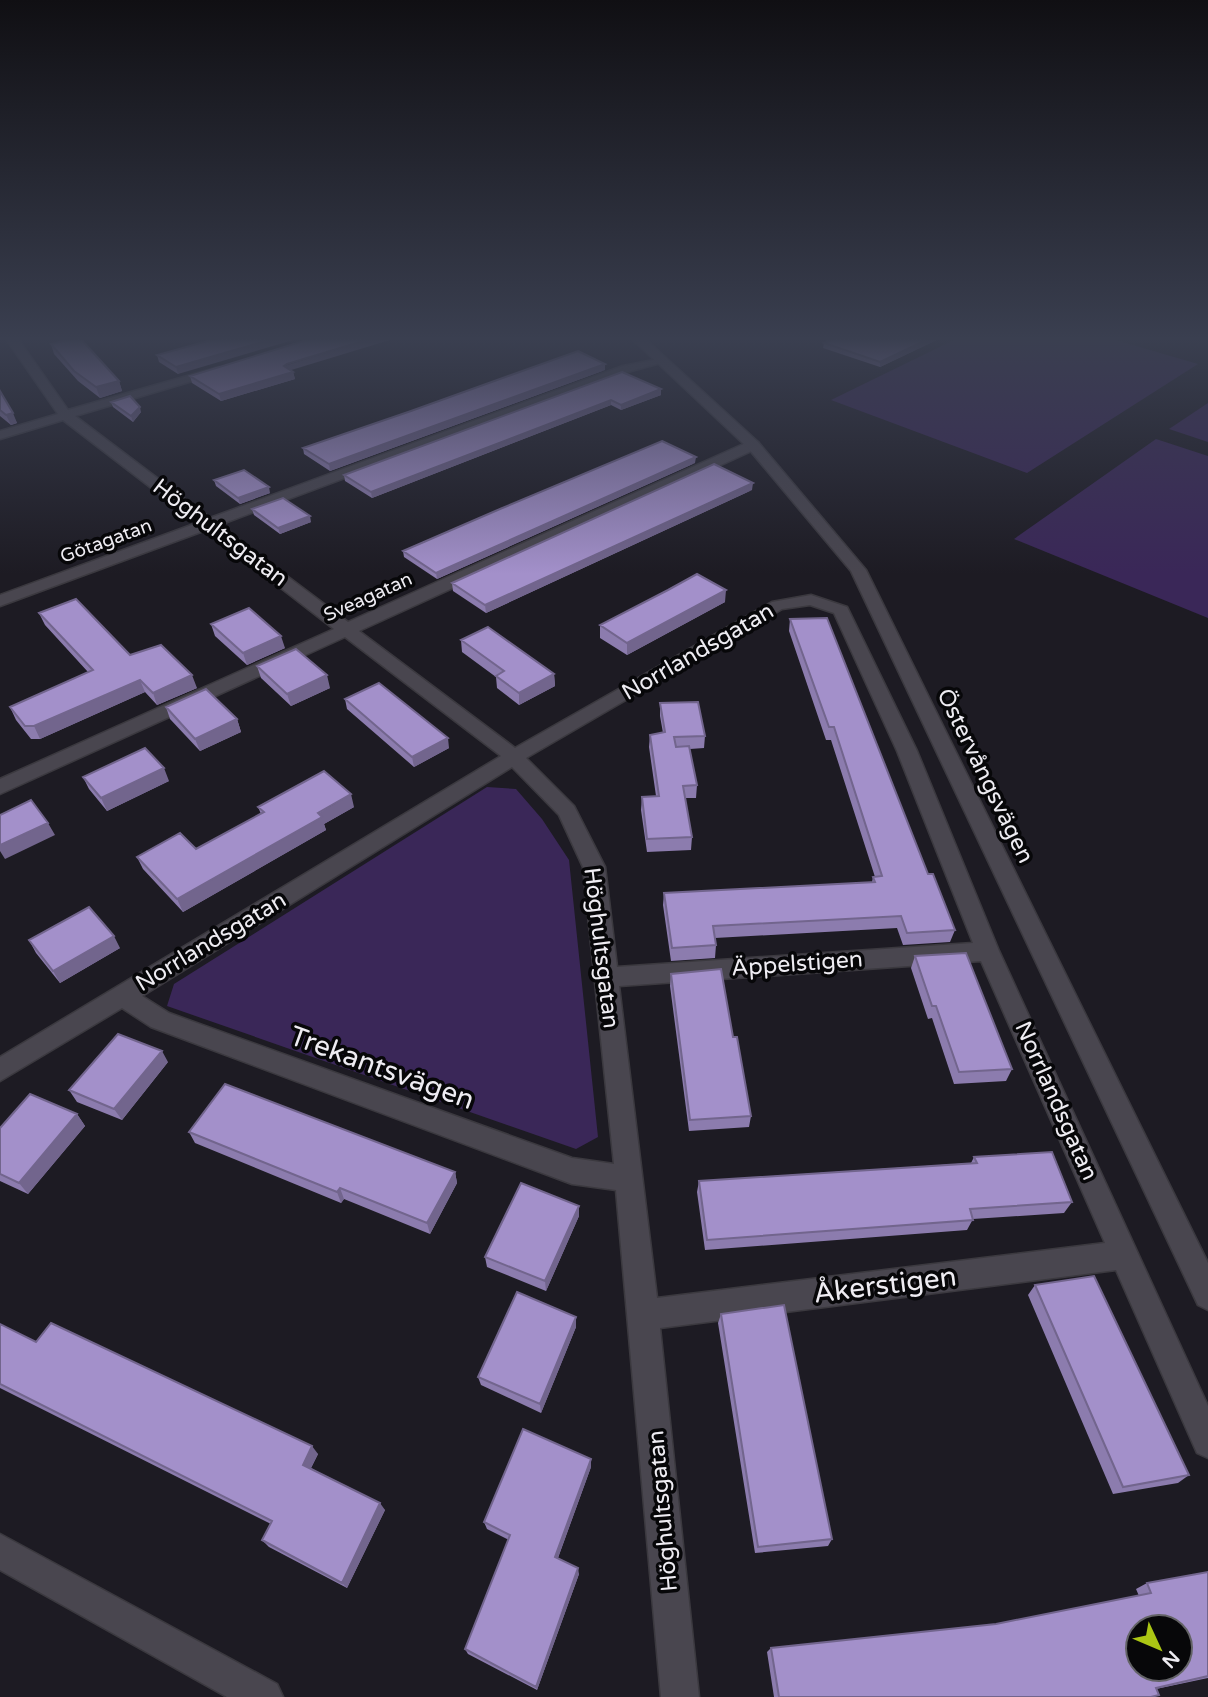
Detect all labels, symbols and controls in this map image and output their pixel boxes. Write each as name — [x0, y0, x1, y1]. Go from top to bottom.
street label: Höghultsgatan — [147, 473, 293, 593]
street label: Götagatan — [57, 514, 155, 568]
street label: Sveagatan — [320, 568, 416, 626]
street label: Norrlandsgatan — [617, 597, 779, 707]
street label: Östervångsvägen — [931, 684, 1039, 868]
street label: Höghultsgatan — [577, 866, 625, 1030]
street label: Norrlandsgatan — [131, 886, 291, 998]
street label: Äppelstigen — [730, 945, 864, 983]
street label: Norrlandsgatan — [1008, 1017, 1104, 1185]
street label: Trekantsvägen — [285, 1019, 479, 1117]
street label: Åkerstigen — [811, 1258, 958, 1311]
street label: Höghultsgatan — [642, 1429, 684, 1593]
north arrow — [1124, 1613, 1194, 1683]
text: N — [1157, 1646, 1184, 1672]

